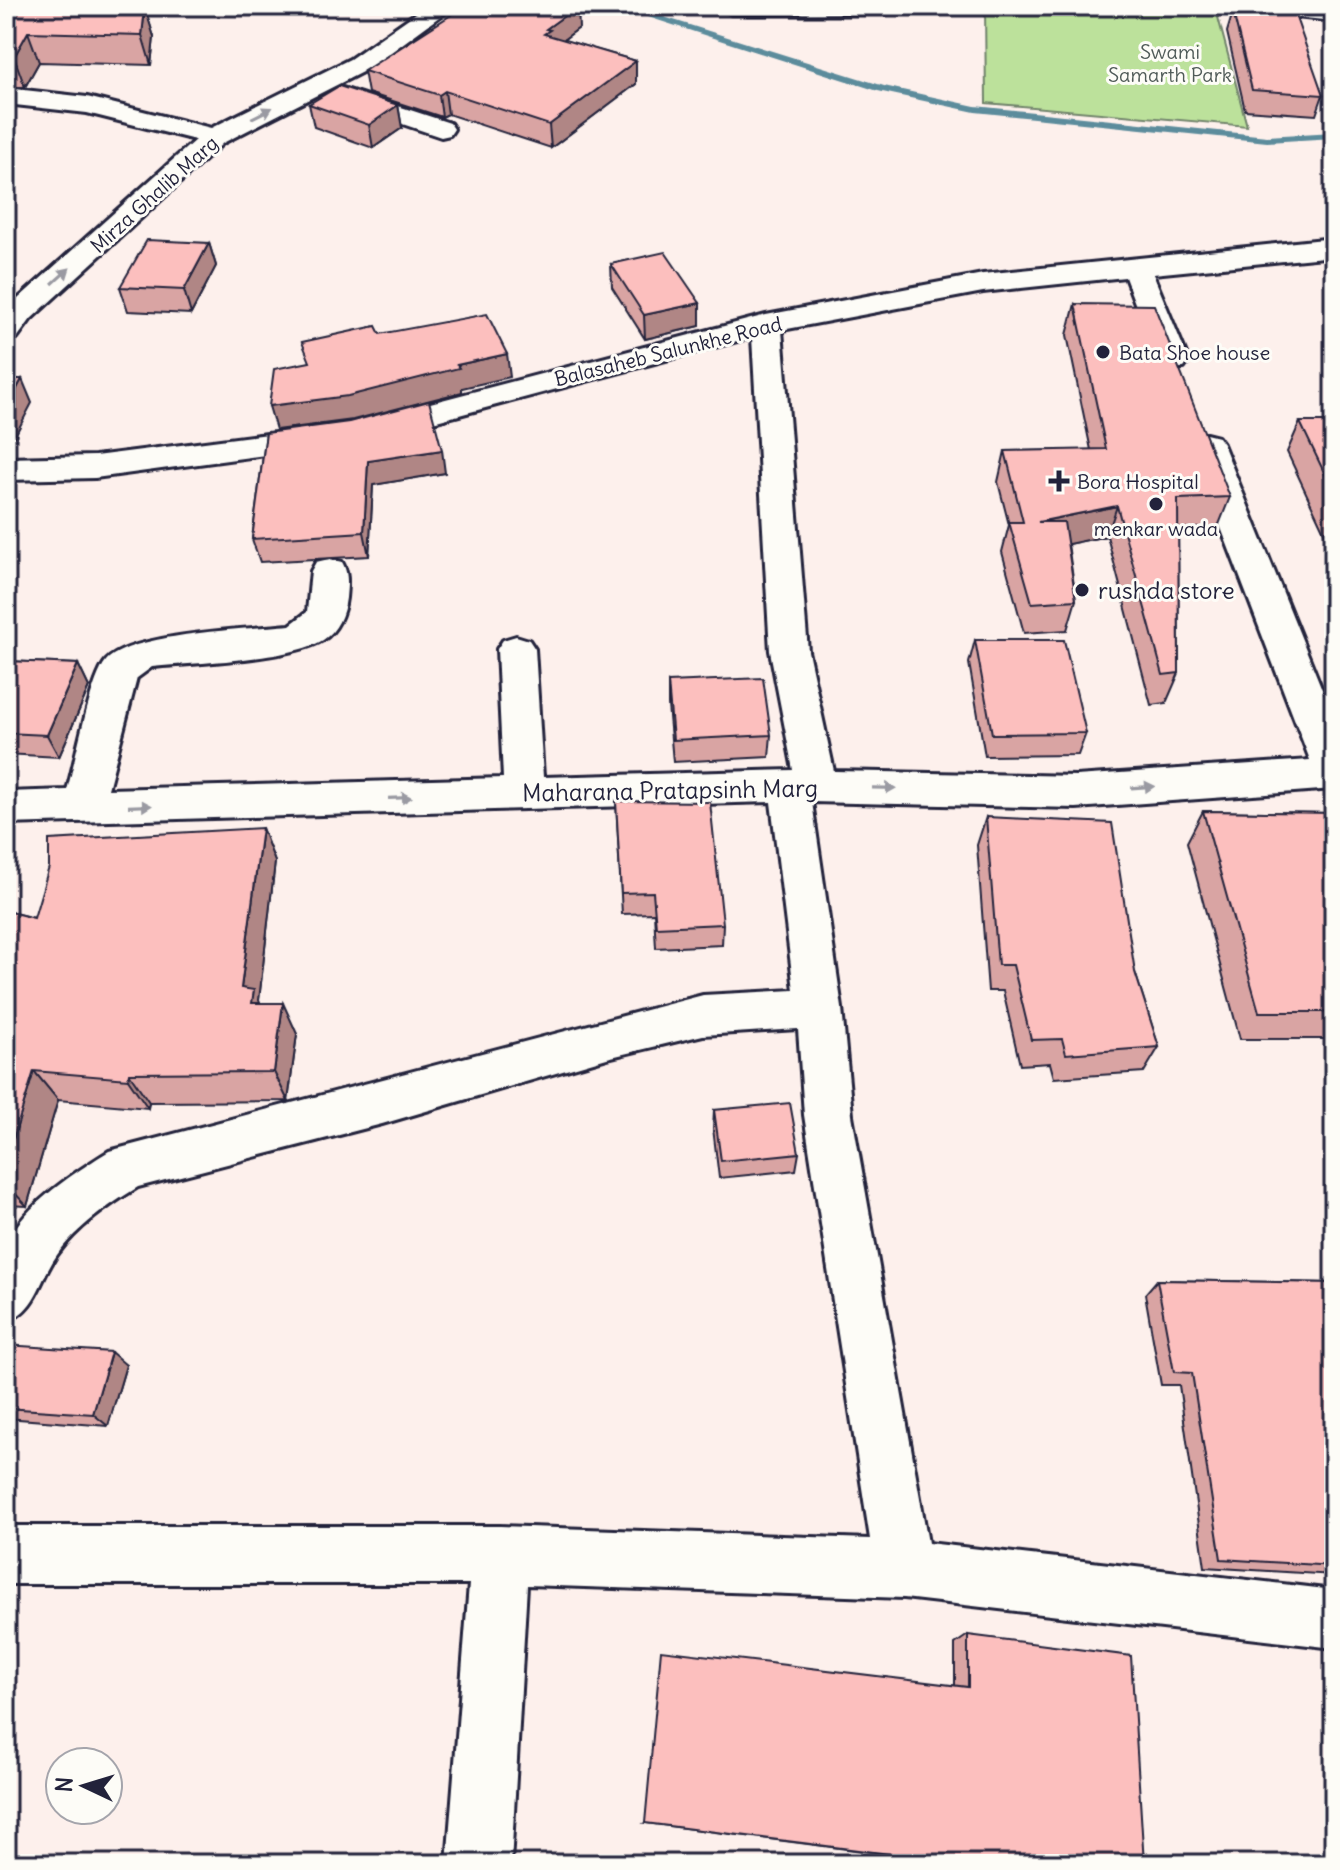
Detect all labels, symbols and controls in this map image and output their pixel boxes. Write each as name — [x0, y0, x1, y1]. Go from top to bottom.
park label: Swami Samarth Park — [1108, 39, 1232, 87]
one-way arrow — [250, 106, 273, 120]
street label: Mirza Ghalib Marg — [85, 130, 223, 258]
one-way arrow — [51, 268, 70, 286]
street label: Balasaheb Salunkhe Road — [552, 311, 785, 391]
place label: Bata Shoe house — [1119, 340, 1270, 365]
marker: Bata Shoe house — [1094, 343, 1112, 361]
place label: Bora Hospital — [1077, 469, 1199, 494]
marker: Bora Hospital — [1048, 470, 1070, 492]
marker: menkar wada — [1147, 495, 1165, 513]
place label: menkar wada — [1094, 516, 1218, 541]
place label: rushda store — [1098, 575, 1235, 605]
marker: rushda store — [1073, 581, 1091, 599]
street label: Maharana Pratapsinh Marg — [522, 772, 818, 808]
one-way arrow — [1131, 780, 1156, 793]
one-way arrow — [872, 781, 897, 794]
one-way arrow — [388, 791, 413, 804]
one-way arrow — [128, 799, 153, 812]
north arrow — [44, 1746, 124, 1826]
text: N — [50, 1776, 79, 1793]

